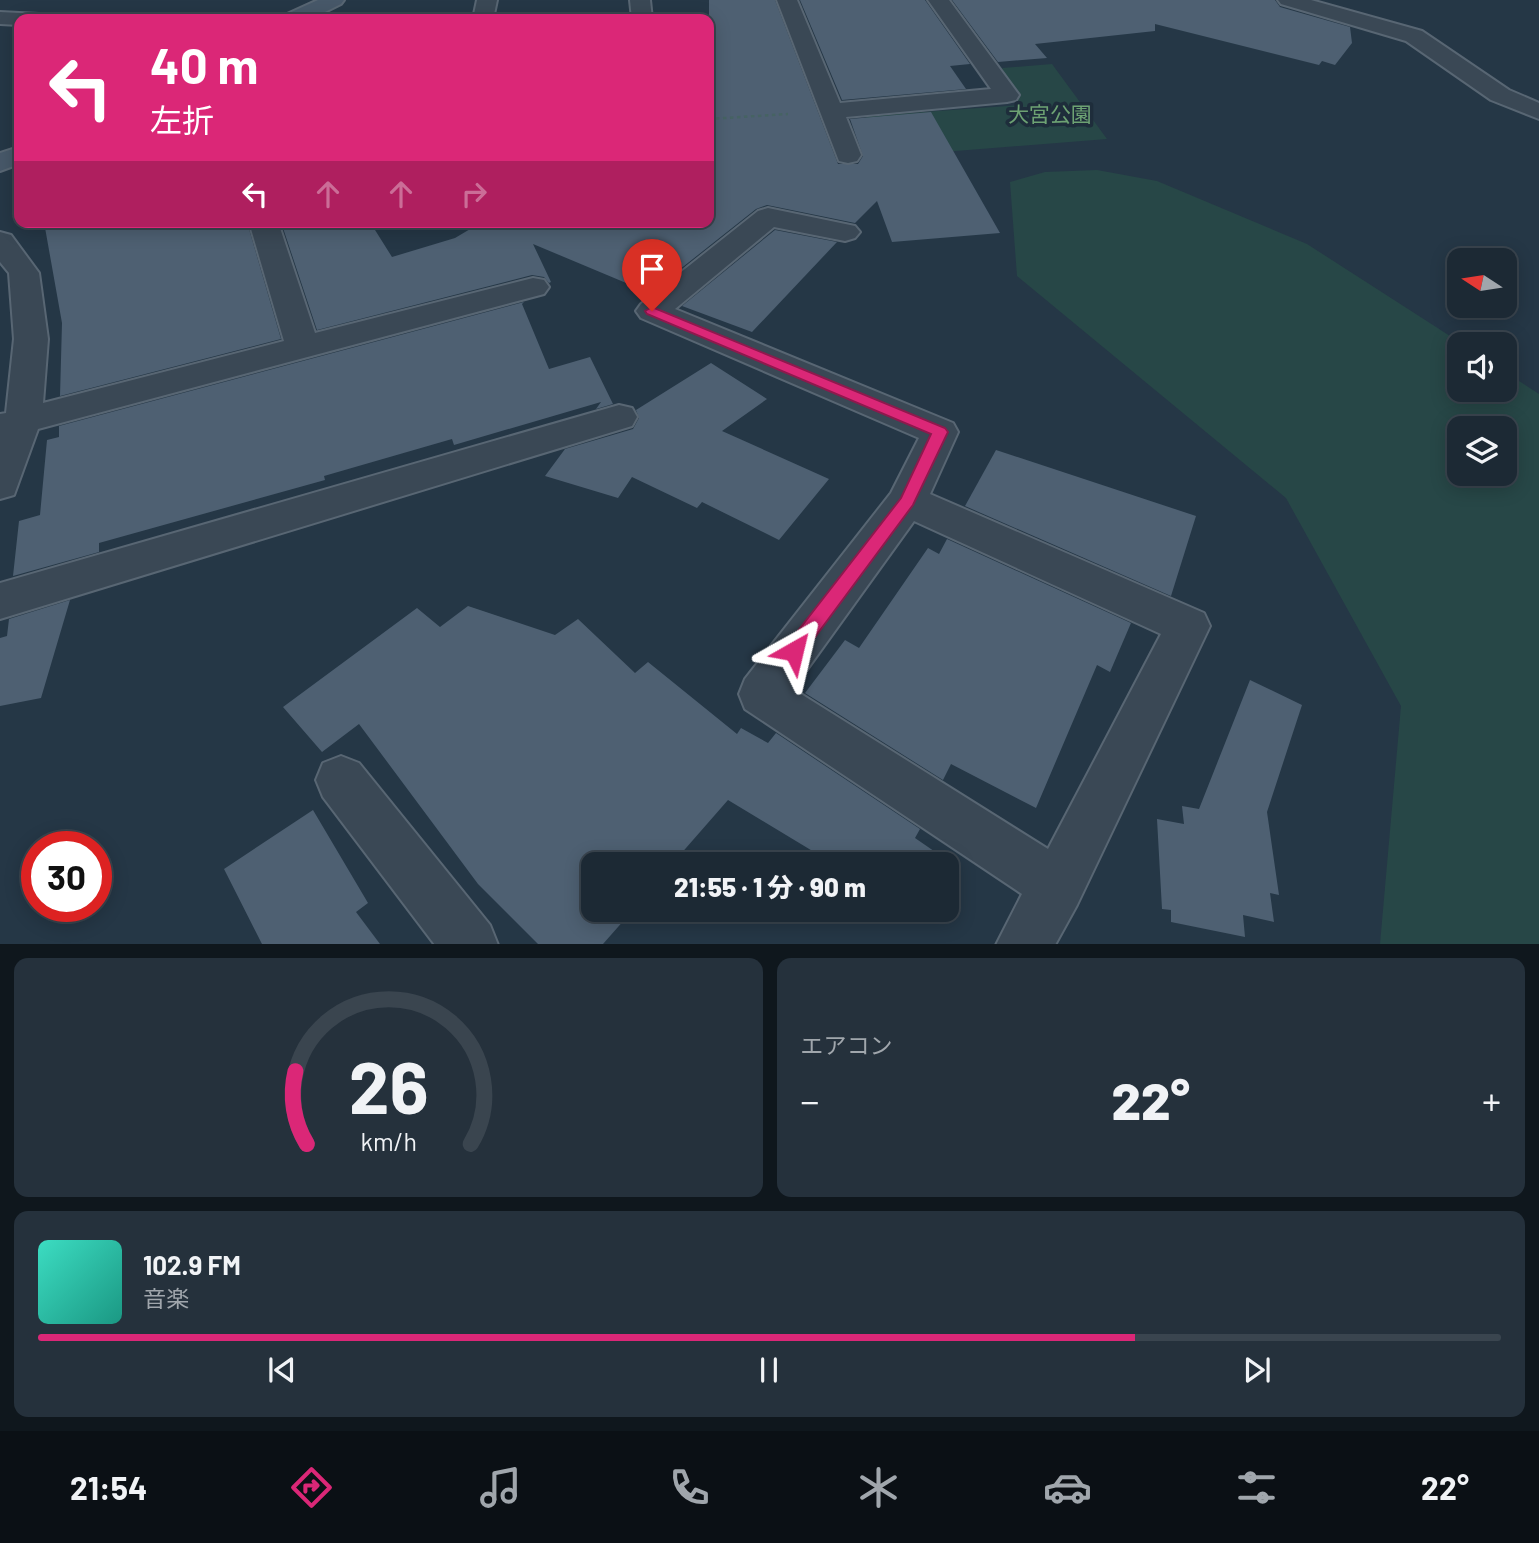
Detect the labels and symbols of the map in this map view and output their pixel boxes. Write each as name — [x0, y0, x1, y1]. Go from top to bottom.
park label: 大宮公園 — [1008, 101, 1092, 126]
pin — [622, 239, 682, 311]
north arrow — [1447, 248, 1517, 318]
position arrow — [757, 614, 831, 688]
speed limit sign: 30 — [21, 831, 112, 922]

